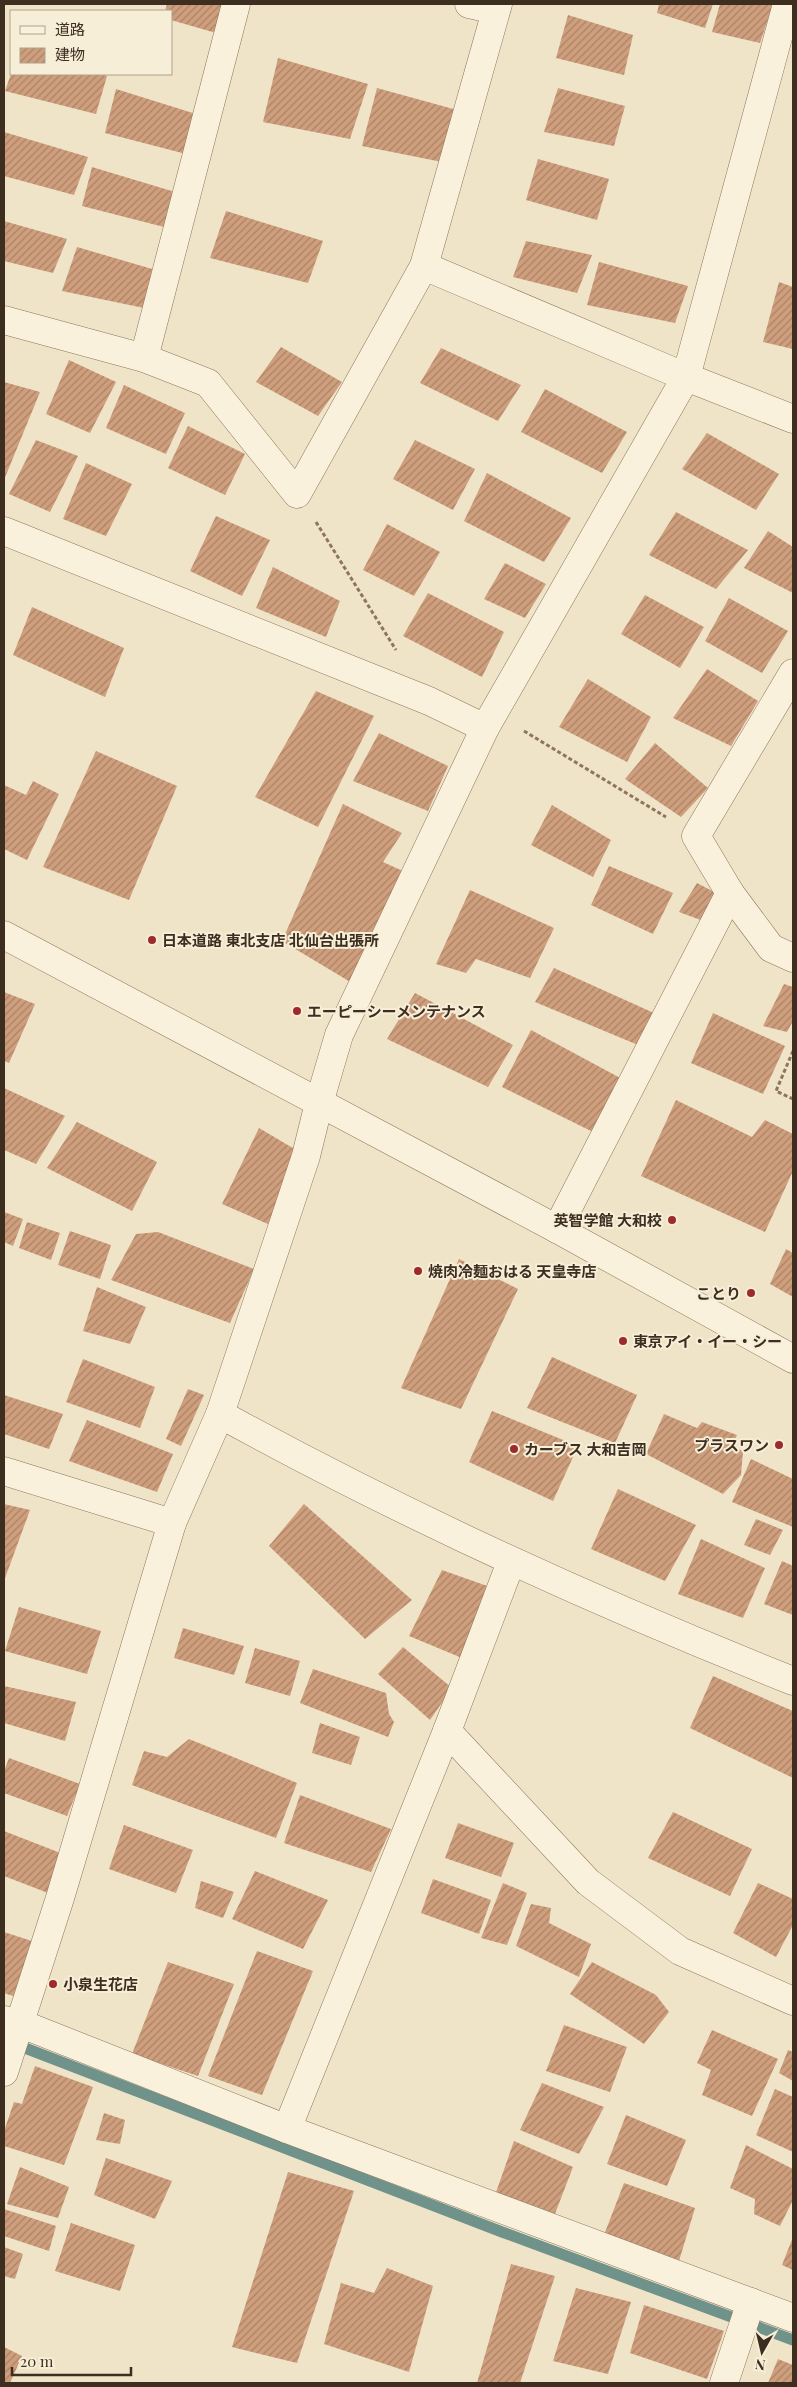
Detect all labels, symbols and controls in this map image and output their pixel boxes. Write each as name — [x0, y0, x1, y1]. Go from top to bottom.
legend — [10, 10, 172, 75]
text: 道路 — [55, 19, 85, 39]
text: 建物 — [55, 44, 85, 64]
place label: 日本道路 東北支店 北仙台出張所 — [162, 930, 379, 950]
marker: 日本道路 東北支店 北仙台出張所 — [146, 934, 158, 946]
place label: エーピーシーメンテナンス — [307, 1001, 486, 1021]
marker: エーピーシーメンテナンス — [291, 1005, 303, 1017]
place label: 英智学館 大和校 — [554, 1210, 662, 1230]
marker: 英智学館 大和校 — [666, 1214, 678, 1226]
place label: 焼肉冷麺おはる 天皇寺店 — [428, 1261, 597, 1281]
marker: 焼肉冷麺おはる 天皇寺店 — [412, 1265, 424, 1277]
place label: ことり — [696, 1283, 741, 1303]
marker: ことり — [745, 1287, 757, 1299]
place label: 東京アイ・イー・シー — [633, 1331, 782, 1351]
marker: 東京アイ・イー・シー — [617, 1335, 629, 1347]
place label: プラスワン — [694, 1435, 769, 1455]
place label: カーブス 大和吉岡 — [524, 1439, 647, 1459]
marker: プラスワン — [773, 1439, 785, 1451]
marker: カーブス 大和吉岡 — [508, 1443, 520, 1455]
place label: 小泉生花店 — [63, 1974, 138, 1994]
marker: 小泉生花店 — [47, 1978, 59, 1990]
north arrow — [737, 2327, 787, 2377]
scale bar — [12, 2344, 131, 2376]
text: 20 m — [20, 2351, 54, 2371]
text: N — [754, 2355, 766, 2375]

